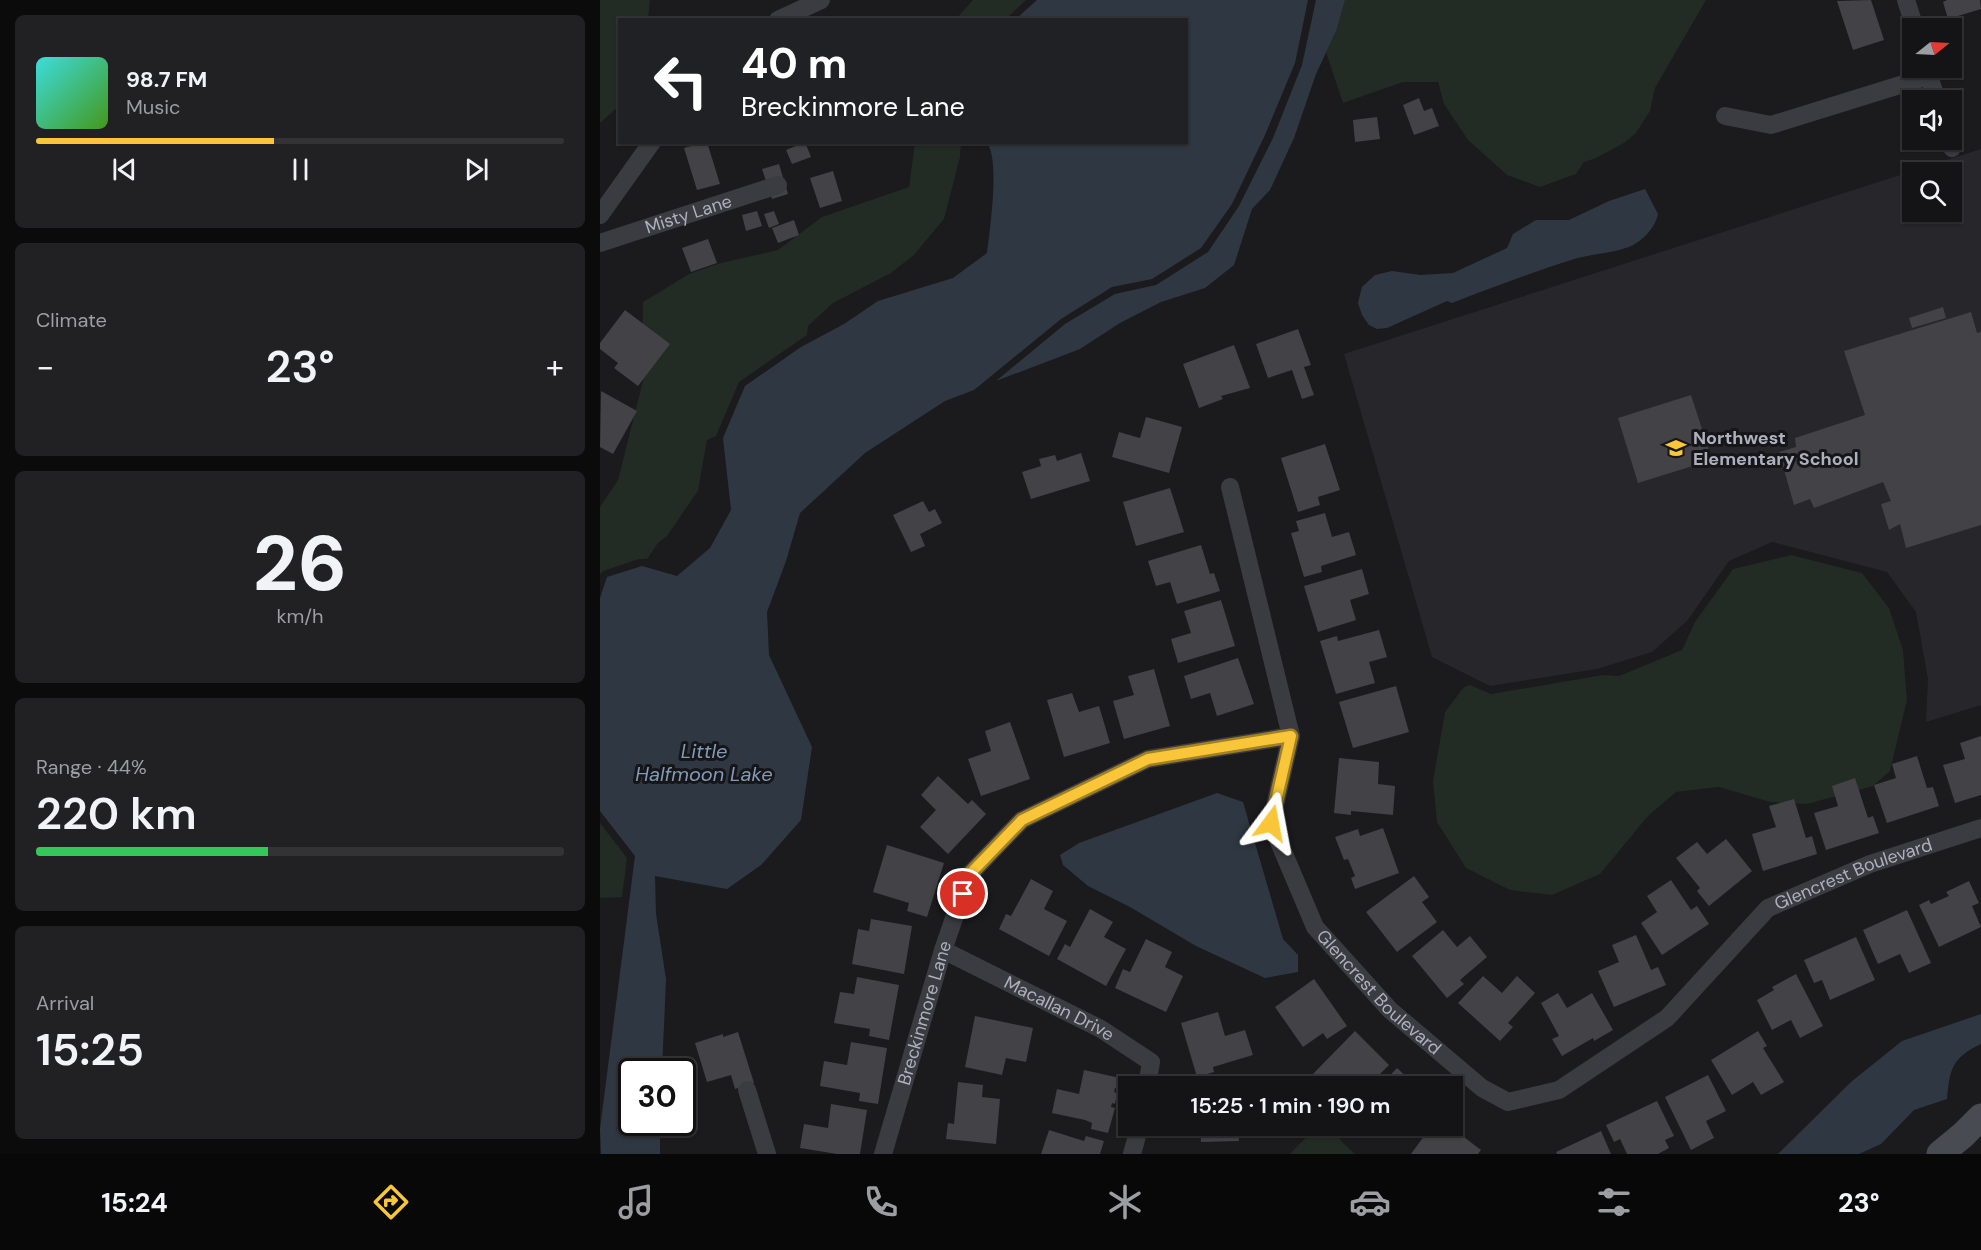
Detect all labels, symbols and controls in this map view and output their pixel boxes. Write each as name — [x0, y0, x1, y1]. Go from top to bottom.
north arrow — [1902, 18, 1962, 78]
map controls — [1902, 18, 1962, 222]
text: 40 m — [741, 36, 847, 91]
icon: left — [642, 42, 720, 120]
text: 98.7 FM — [126, 65, 207, 94]
text: Breckinmore Lane — [741, 89, 965, 124]
button: sound — [1902, 90, 1962, 150]
text: Music — [126, 94, 181, 120]
icon: previous — [108, 153, 141, 186]
icon: pause — [284, 153, 317, 186]
icon: next — [460, 153, 493, 186]
button: search — [1902, 162, 1962, 222]
street label: Misty Lane — [642, 189, 735, 240]
text: Climate — [36, 307, 107, 333]
text: 23° — [266, 337, 335, 396]
text: − — [36, 345, 54, 388]
text: + — [546, 345, 564, 388]
place label: Northwest Elementary School — [1693, 426, 1859, 471]
school or university icon: Northwest Elementary School — [1664, 436, 1688, 460]
text: 26 — [253, 513, 347, 614]
text: km/h — [276, 603, 324, 629]
water label: Little Halfmoon Lake — [635, 738, 773, 787]
text: Range · 44% — [36, 754, 147, 780]
text: 220 km — [36, 784, 197, 843]
position arrow — [1239, 791, 1303, 855]
street label: Glencrest Boulevard — [1771, 833, 1935, 916]
pin — [937, 868, 988, 919]
icon: arrive — [946, 877, 979, 910]
street label: Glencrest Boulevard — [1311, 925, 1446, 1060]
street label: Breckinmore Lane — [892, 937, 957, 1088]
street label: Macallan Drive — [1000, 970, 1119, 1047]
text: Arrival — [36, 990, 94, 1016]
text: 15:25 — [36, 1020, 144, 1079]
speed limit sign: 30 — [618, 1058, 696, 1136]
text: 15:25 · 1 min · 190 m — [1191, 1091, 1390, 1120]
icon: directions — [370, 1181, 412, 1223]
icon: music — [615, 1181, 657, 1223]
icon: phone — [860, 1181, 902, 1223]
icon: climate — [1104, 1181, 1146, 1223]
icon: car — [1349, 1181, 1391, 1223]
icon: filters — [1593, 1181, 1635, 1223]
text: 15:24 — [101, 1185, 168, 1220]
text: 23° — [1838, 1185, 1880, 1220]

